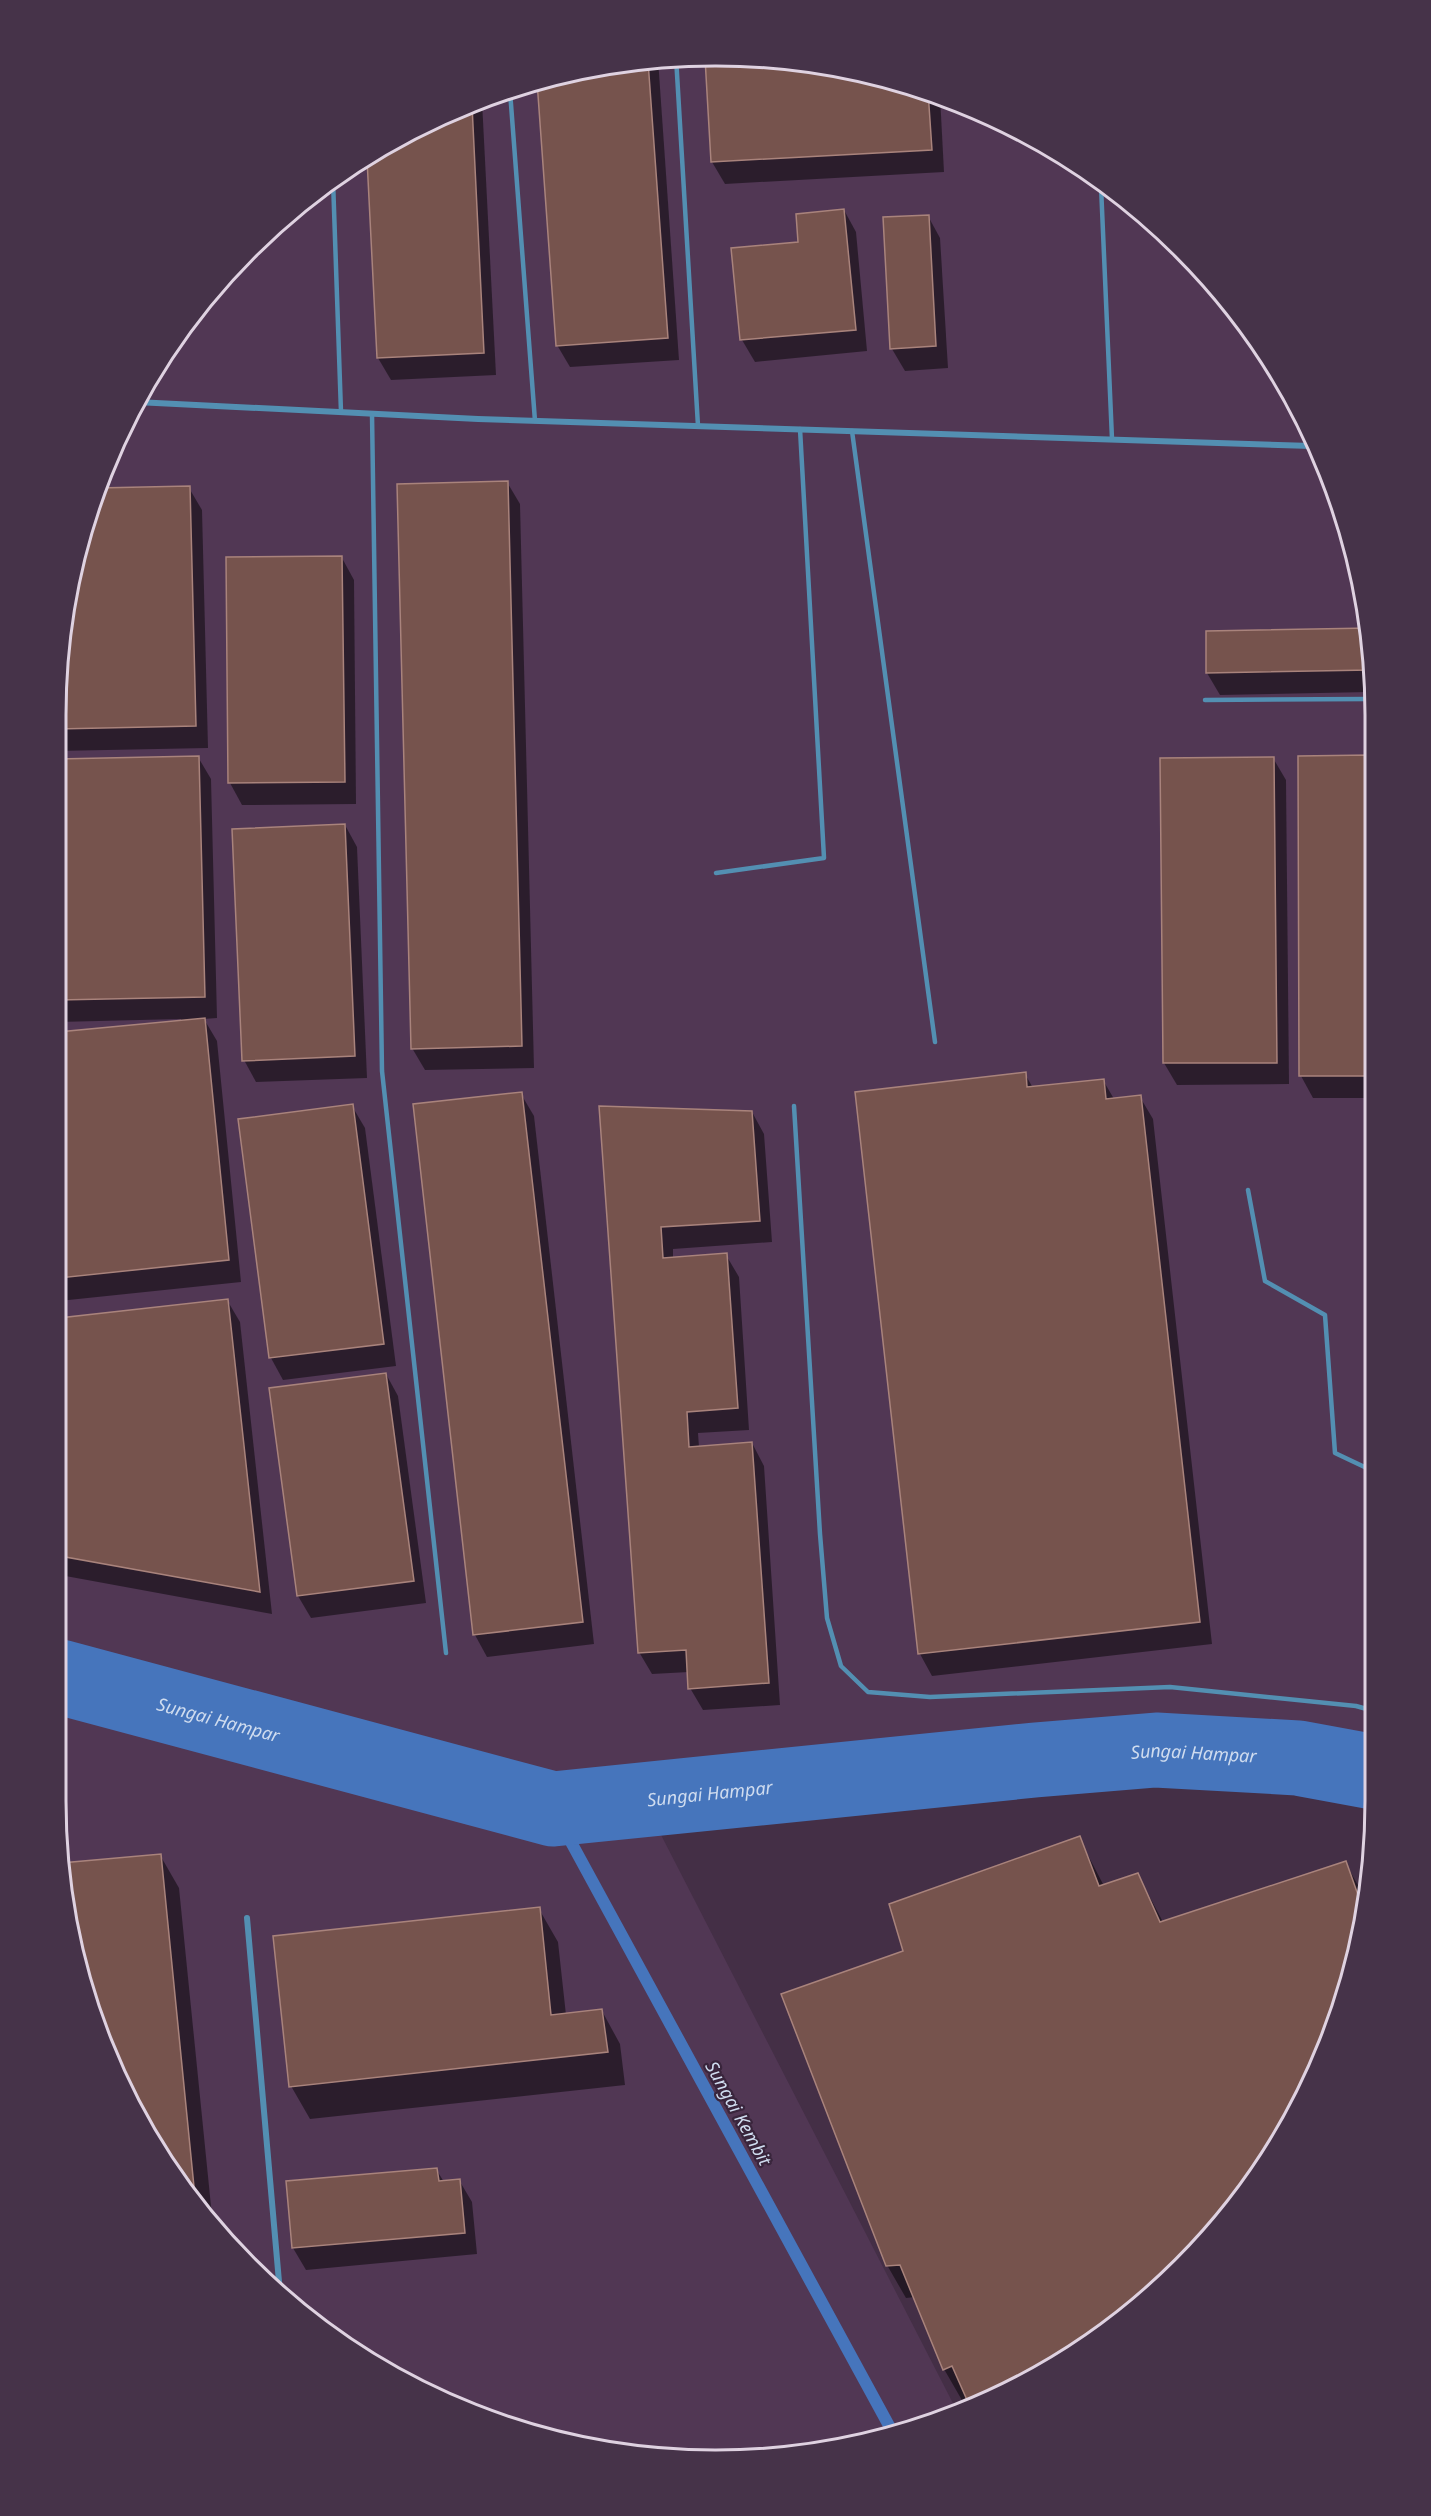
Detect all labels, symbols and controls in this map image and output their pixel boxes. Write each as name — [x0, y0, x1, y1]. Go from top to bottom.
water label: Sungai Hampar — [154, 1692, 283, 1748]
water label: Sungai Hampar — [1130, 1738, 1258, 1768]
water label: Sungai Hampar — [646, 1775, 775, 1811]
water label: Sungai Kembit — [700, 2057, 778, 2170]

